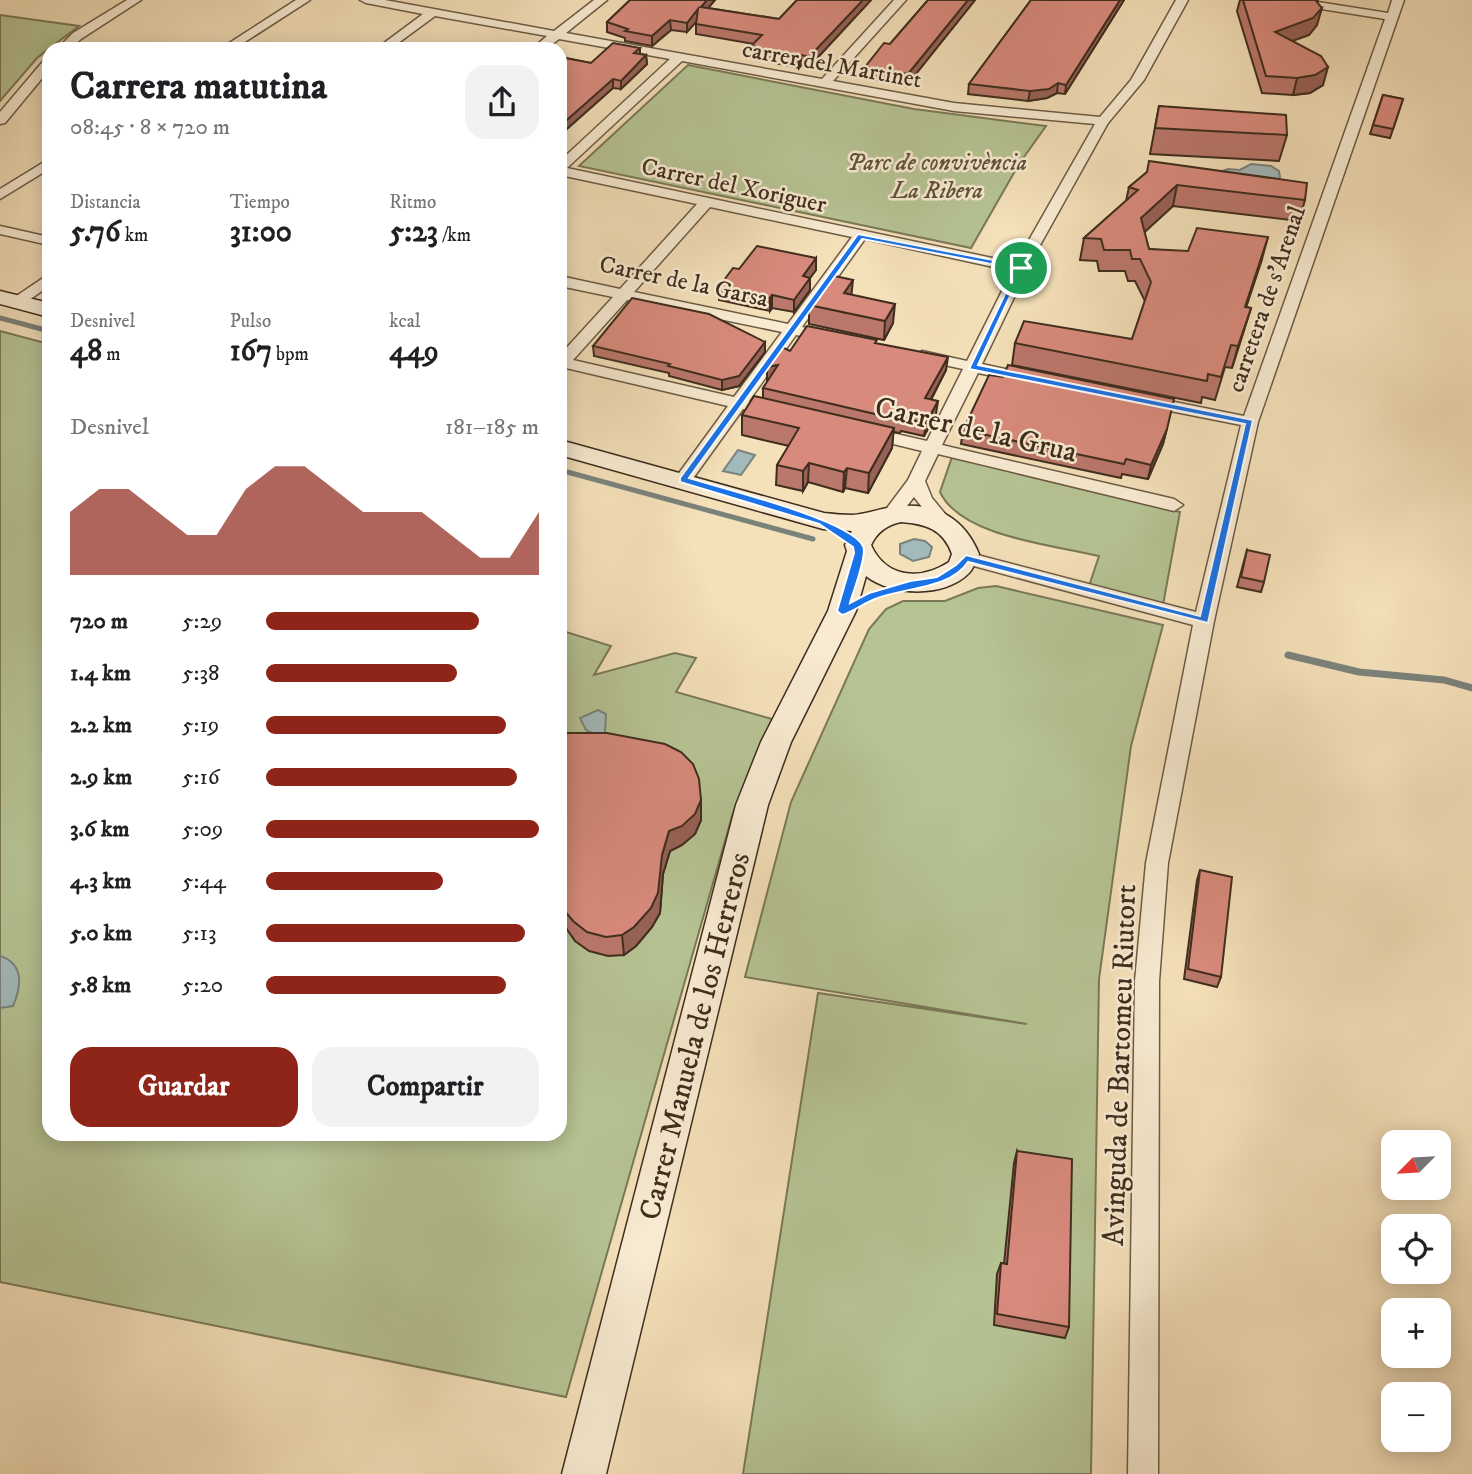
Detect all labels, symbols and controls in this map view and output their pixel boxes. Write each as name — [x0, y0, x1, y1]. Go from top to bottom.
street label: carrer del Martinet — [740, 34, 924, 96]
text: Carrera matutina — [70, 63, 327, 111]
button: share — [465, 65, 539, 139]
text: 08:45 · 8 × 720 m — [70, 113, 230, 142]
park label: Parc de convivència La Ribera — [847, 148, 1027, 206]
street label: Carrer del Xoriguer — [639, 152, 829, 220]
text: Distancia — [70, 191, 141, 214]
text: Tiempo — [230, 191, 290, 214]
text: Ritmo — [389, 191, 436, 214]
street label: carretera de s'Arenal — [1221, 202, 1313, 396]
text: 5.76 — [70, 214, 121, 251]
text: 31:00 — [230, 214, 292, 251]
text: 5:23 — [389, 214, 438, 251]
text: km — [121, 224, 148, 247]
text: /km — [438, 224, 471, 247]
pin — [991, 238, 1051, 298]
street label: Carrer de la Garsa — [597, 249, 772, 315]
icon: arrive — [1002, 249, 1040, 287]
text: Desnivel — [70, 310, 135, 333]
text: Pulso — [230, 310, 271, 333]
text: kcal — [389, 310, 421, 333]
text: 48 — [70, 333, 102, 370]
text: 167 — [230, 333, 272, 370]
text: 449 — [389, 333, 439, 370]
text: m — [102, 343, 121, 366]
text: bpm — [272, 343, 309, 366]
street label: Carrer de la Grua — [871, 389, 1081, 472]
text: Desnivel — [70, 413, 149, 442]
text: 181–185 m — [445, 413, 539, 442]
text: 720 m — [70, 607, 128, 636]
text: 5:29 — [182, 607, 222, 636]
text: 1.4 km — [70, 659, 131, 688]
text: 5:38 — [182, 659, 220, 688]
text: 2.2 km — [70, 711, 132, 740]
text: 5:19 — [182, 711, 219, 740]
text: 2.9 km — [70, 763, 132, 792]
text: 5:16 — [182, 763, 220, 792]
text: 3.6 km — [70, 815, 130, 844]
text: 5:09 — [182, 815, 223, 844]
street label: Carrer Manuela de los Herreros — [632, 849, 759, 1224]
text: 4.3 km — [70, 867, 131, 896]
text: 5:44 — [182, 867, 226, 896]
street label: Avinguda de Bartomeu Riutort — [1096, 884, 1145, 1247]
text: 5.0 km — [70, 919, 132, 948]
text: 5:13 — [182, 919, 216, 948]
text: 5.8 km — [70, 971, 131, 1000]
text: 5:20 — [182, 971, 223, 1000]
button: Guardar — [70, 1047, 298, 1127]
button: Compartir — [312, 1047, 539, 1127]
north arrow — [1381, 1130, 1451, 1200]
map controls — [1381, 1130, 1451, 1452]
button: locate — [1381, 1214, 1451, 1284]
button: + — [1381, 1298, 1451, 1368]
button: − — [1381, 1382, 1451, 1452]

